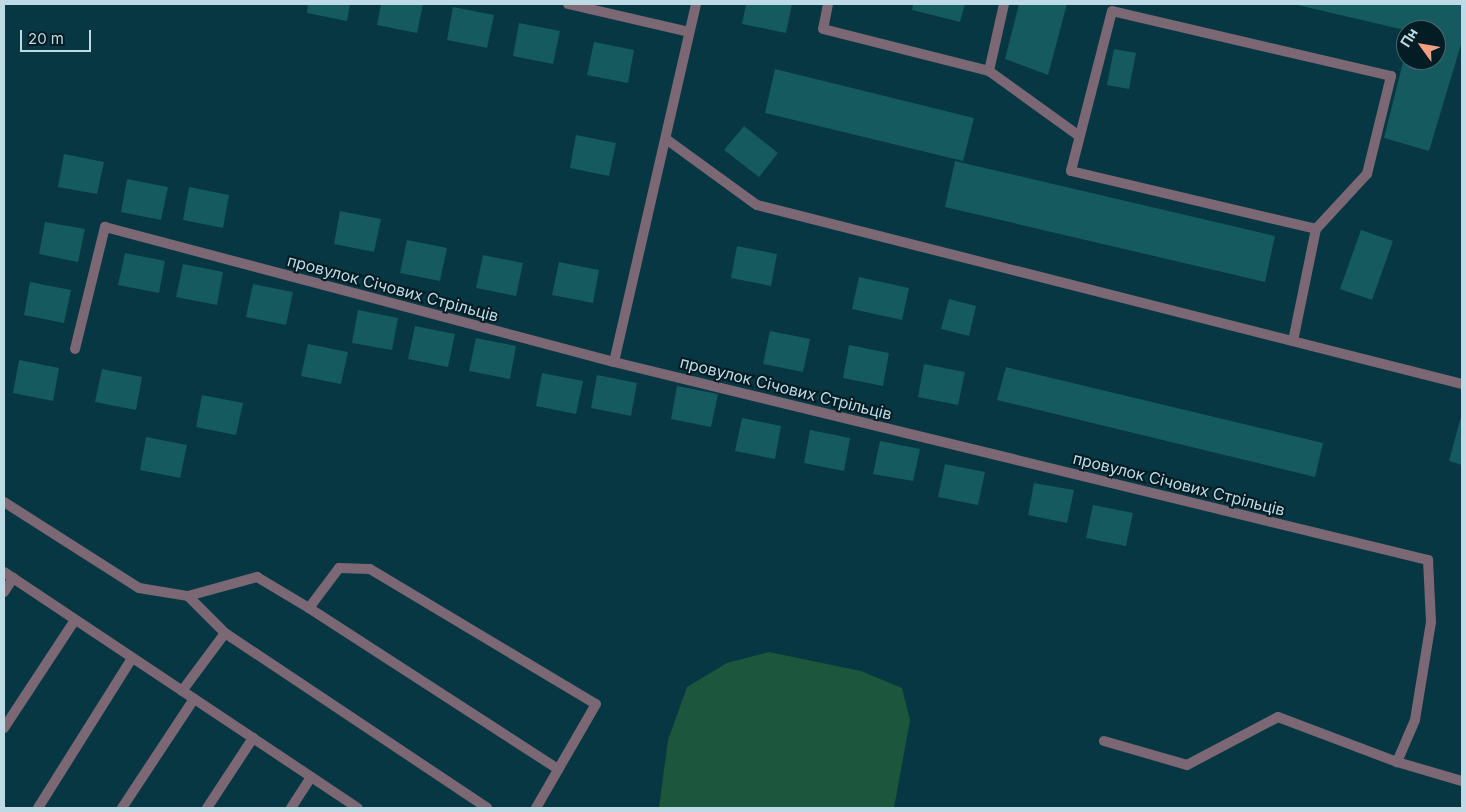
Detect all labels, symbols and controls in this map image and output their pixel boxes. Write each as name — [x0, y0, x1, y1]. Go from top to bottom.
scale bar — [22, 20, 94, 52]
north arrow — [1396, 20, 1446, 70]
text: Пн — [1396, 25, 1421, 50]
text: 20 m — [28, 29, 64, 48]
street label: провулок Січових Стрільців — [285, 251, 501, 325]
street label: провулок Січових Стрільців — [678, 352, 894, 424]
street label: провулок Січових Стрільців — [1071, 448, 1287, 520]

